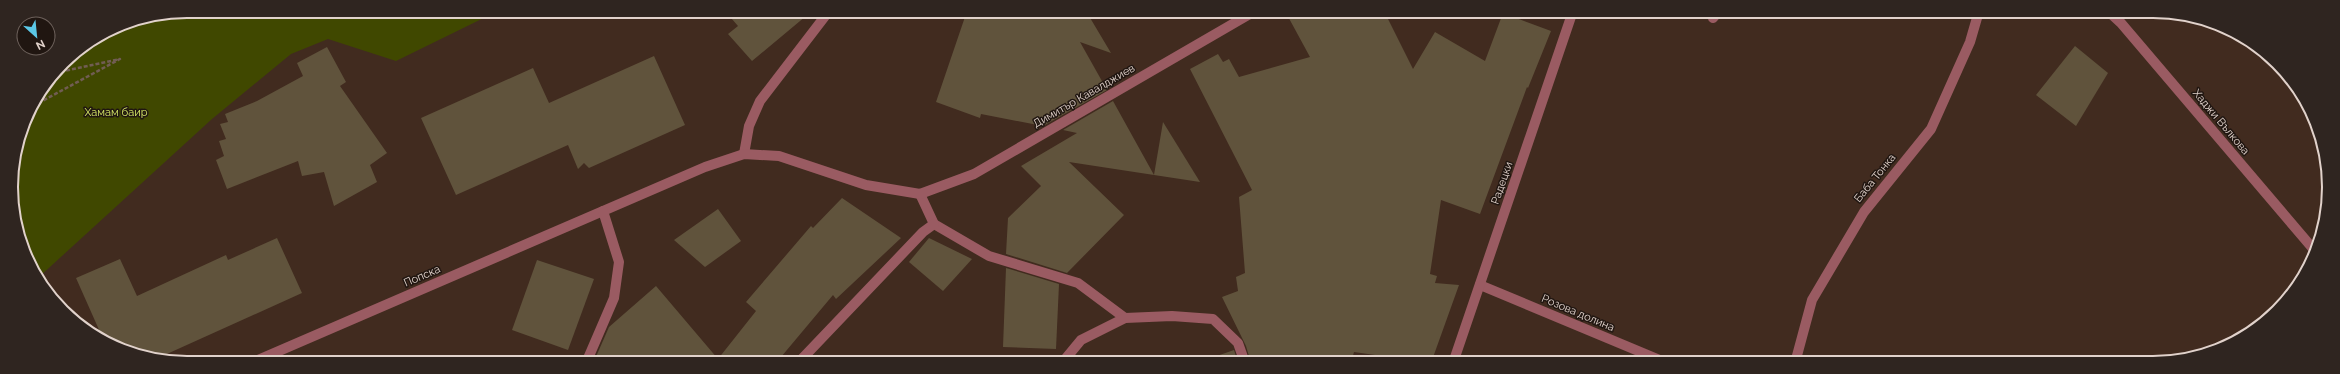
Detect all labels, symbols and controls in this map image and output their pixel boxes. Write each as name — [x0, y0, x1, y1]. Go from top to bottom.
north arrow — [16, 16, 56, 56]
text: N — [34, 37, 47, 52]
street label: Димитър Кавалджиев — [1031, 61, 1137, 130]
street label: Хаджи Вълкова — [2190, 87, 2252, 157]
park label: Хамам баир — [84, 106, 148, 119]
street label: Баба Тонка — [1852, 151, 1898, 205]
street label: Радецки — [1489, 160, 1515, 206]
street label: Попска — [402, 263, 442, 289]
street label: Розова долина — [1540, 292, 1616, 334]

